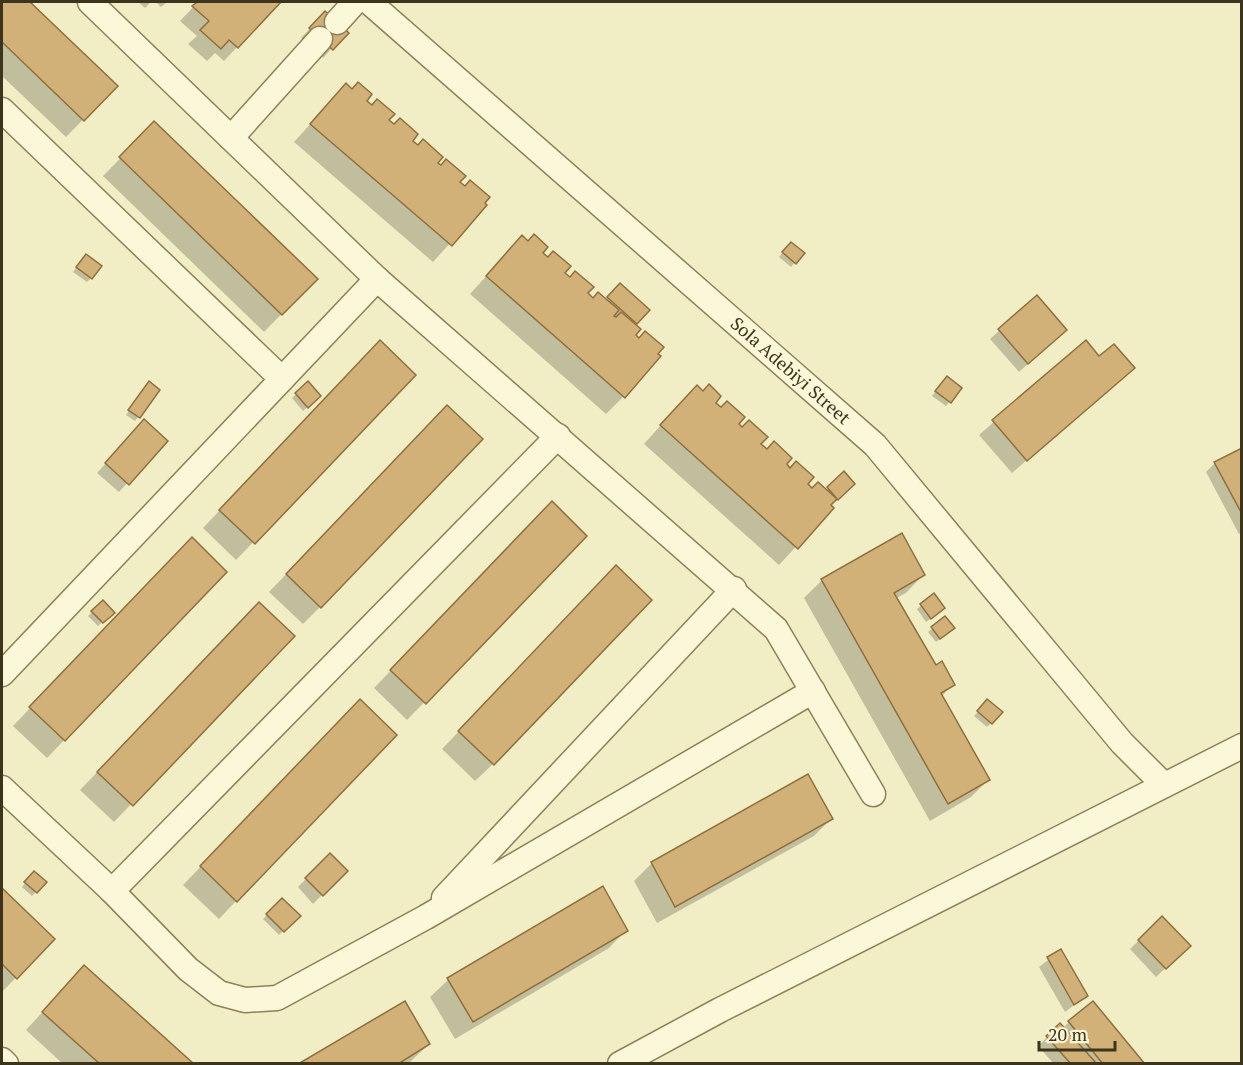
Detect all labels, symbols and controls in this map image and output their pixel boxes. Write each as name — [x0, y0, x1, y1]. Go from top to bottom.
street label: Sola Adebiyi Street — [726, 311, 856, 429]
scale bar — [1039, 1014, 1116, 1052]
text: 20 m — [1048, 1022, 1088, 1046]

